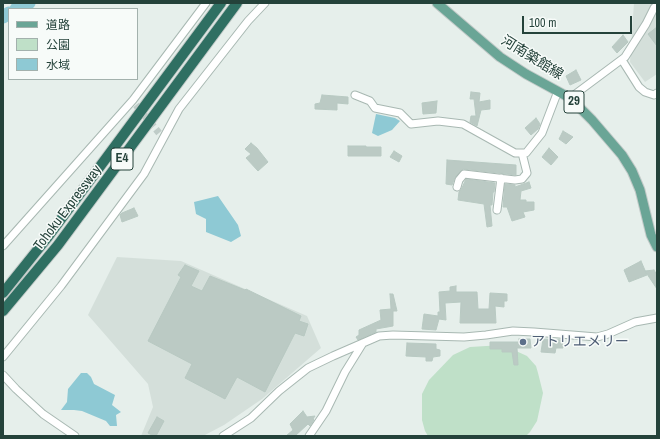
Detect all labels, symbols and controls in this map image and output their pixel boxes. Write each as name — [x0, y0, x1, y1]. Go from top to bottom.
legend — [8, 8, 138, 80]
scale bar — [524, 8, 634, 34]
text: 100 m — [529, 15, 556, 31]
text: 道路 — [46, 17, 70, 33]
street label: 河南築館線 — [498, 32, 566, 84]
text: 公園 — [46, 37, 70, 53]
text: 水域 — [46, 57, 70, 73]
road number: 29 — [564, 91, 584, 113]
road number: E4 — [111, 148, 133, 170]
street label: Tohoku Expressway — [31, 162, 105, 254]
place label: アトリエメリー — [531, 334, 629, 350]
marker: アトリエメリー — [518, 337, 528, 347]

